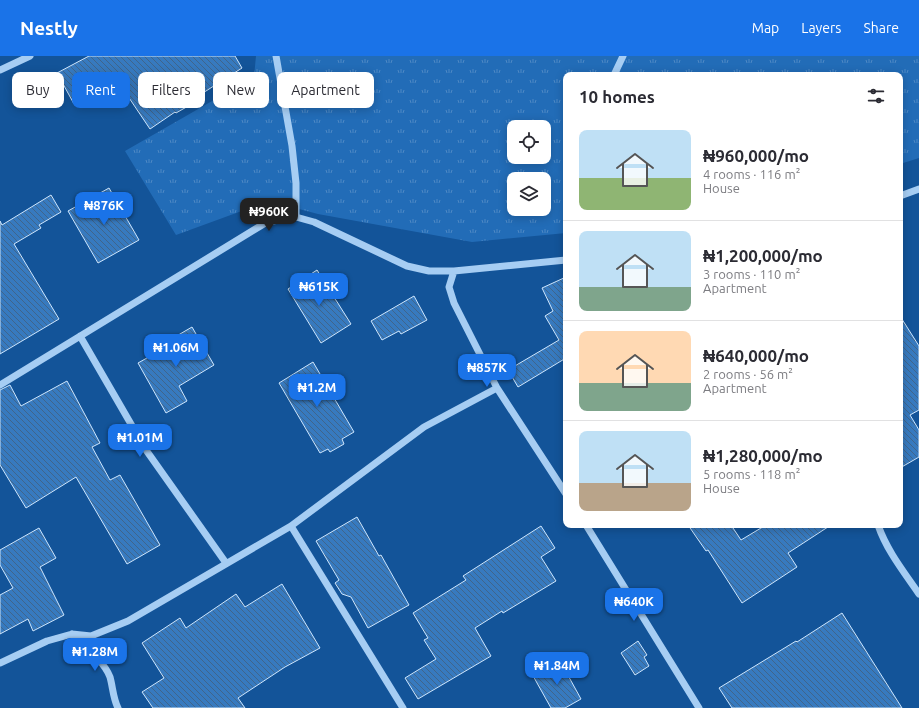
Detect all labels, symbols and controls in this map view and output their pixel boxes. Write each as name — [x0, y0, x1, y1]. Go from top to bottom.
text: Nestly — [20, 17, 78, 39]
text: Map — [752, 20, 779, 36]
text: Layers — [801, 20, 841, 36]
text: Share — [863, 20, 899, 36]
chip: Buy — [12, 72, 64, 108]
chip: Rent — [72, 72, 130, 108]
chip: Filters — [138, 72, 205, 108]
chip: New — [213, 72, 269, 108]
chip: Apartment — [277, 72, 374, 108]
icon: filters — [865, 85, 887, 107]
text: 10 homes — [579, 87, 655, 106]
map controls — [507, 120, 551, 216]
button: locate — [507, 120, 551, 164]
icon: home — [611, 146, 659, 194]
text: ₦960,000/mo — [703, 146, 809, 165]
text: 4 rooms · 116 m² — [703, 167, 800, 181]
button: layers — [507, 172, 551, 216]
text: House — [703, 181, 740, 195]
pin: ₦876K — [76, 192, 132, 226]
text: ₦876K — [84, 198, 124, 212]
pin: ₦960K — [241, 198, 297, 232]
text: ₦960K — [249, 204, 289, 218]
text: ₦1,200,000/mo — [703, 246, 823, 265]
icon: home — [611, 247, 659, 295]
text: 3 rooms · 110 m² — [703, 267, 800, 281]
pin: ₦615K — [291, 273, 347, 307]
text: ₦615K — [299, 279, 339, 293]
text: Apartment — [703, 281, 767, 295]
pin: ₦1.06M — [143, 334, 209, 368]
text: ₦1.06M — [153, 340, 199, 354]
text: ₦640,000/mo — [703, 346, 809, 365]
icon: home — [611, 347, 659, 395]
pin: ₦857K — [459, 354, 515, 388]
text: ₦857K — [467, 360, 507, 374]
text: 2 rooms · 56 m² — [703, 367, 793, 381]
pin: ₦1.2M — [289, 374, 345, 408]
text: ₦1.2M — [298, 380, 336, 394]
text: Apartment — [703, 381, 767, 395]
pin: ₦1.01M — [107, 424, 173, 458]
text: ₦1.01M — [117, 430, 163, 444]
text: ₦1,280,000/mo — [703, 446, 823, 465]
icon: home — [611, 447, 659, 495]
text: 5 rooms · 118 m² — [703, 467, 800, 481]
text: House — [703, 481, 740, 495]
pin: ₦640K — [606, 588, 662, 622]
text: ₦640K — [614, 594, 654, 608]
pin: ₦1.28M — [62, 638, 128, 672]
text: ₦1.28M — [72, 644, 118, 658]
pin: ₦1.84M — [524, 652, 590, 686]
text: ₦1.84M — [534, 658, 580, 672]

